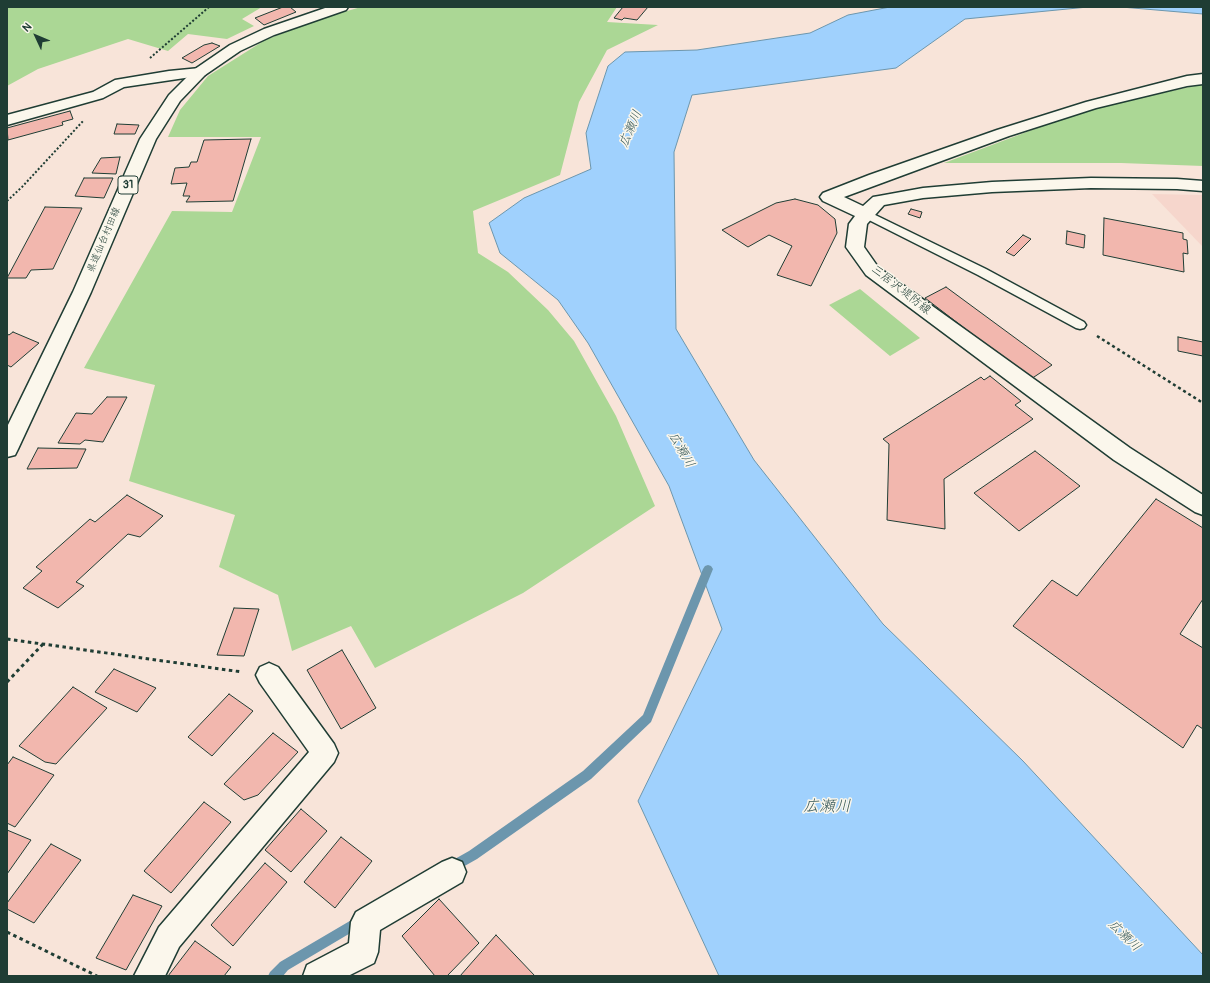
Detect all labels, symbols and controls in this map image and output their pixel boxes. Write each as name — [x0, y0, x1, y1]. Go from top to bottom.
north arrow — [16, 16, 56, 56]
text: N — [20, 20, 34, 35]
water label: 広瀬川 — [616, 108, 646, 150]
road number: 31 — [118, 176, 138, 194]
street label: 県道仙台村田線 — [85, 205, 123, 275]
street label: 三居沢堤防線 — [868, 262, 934, 318]
water label: 広瀬川 — [664, 429, 698, 471]
water label: 広瀬川 — [803, 797, 851, 817]
water label: 広瀬川 — [1105, 917, 1143, 955]

